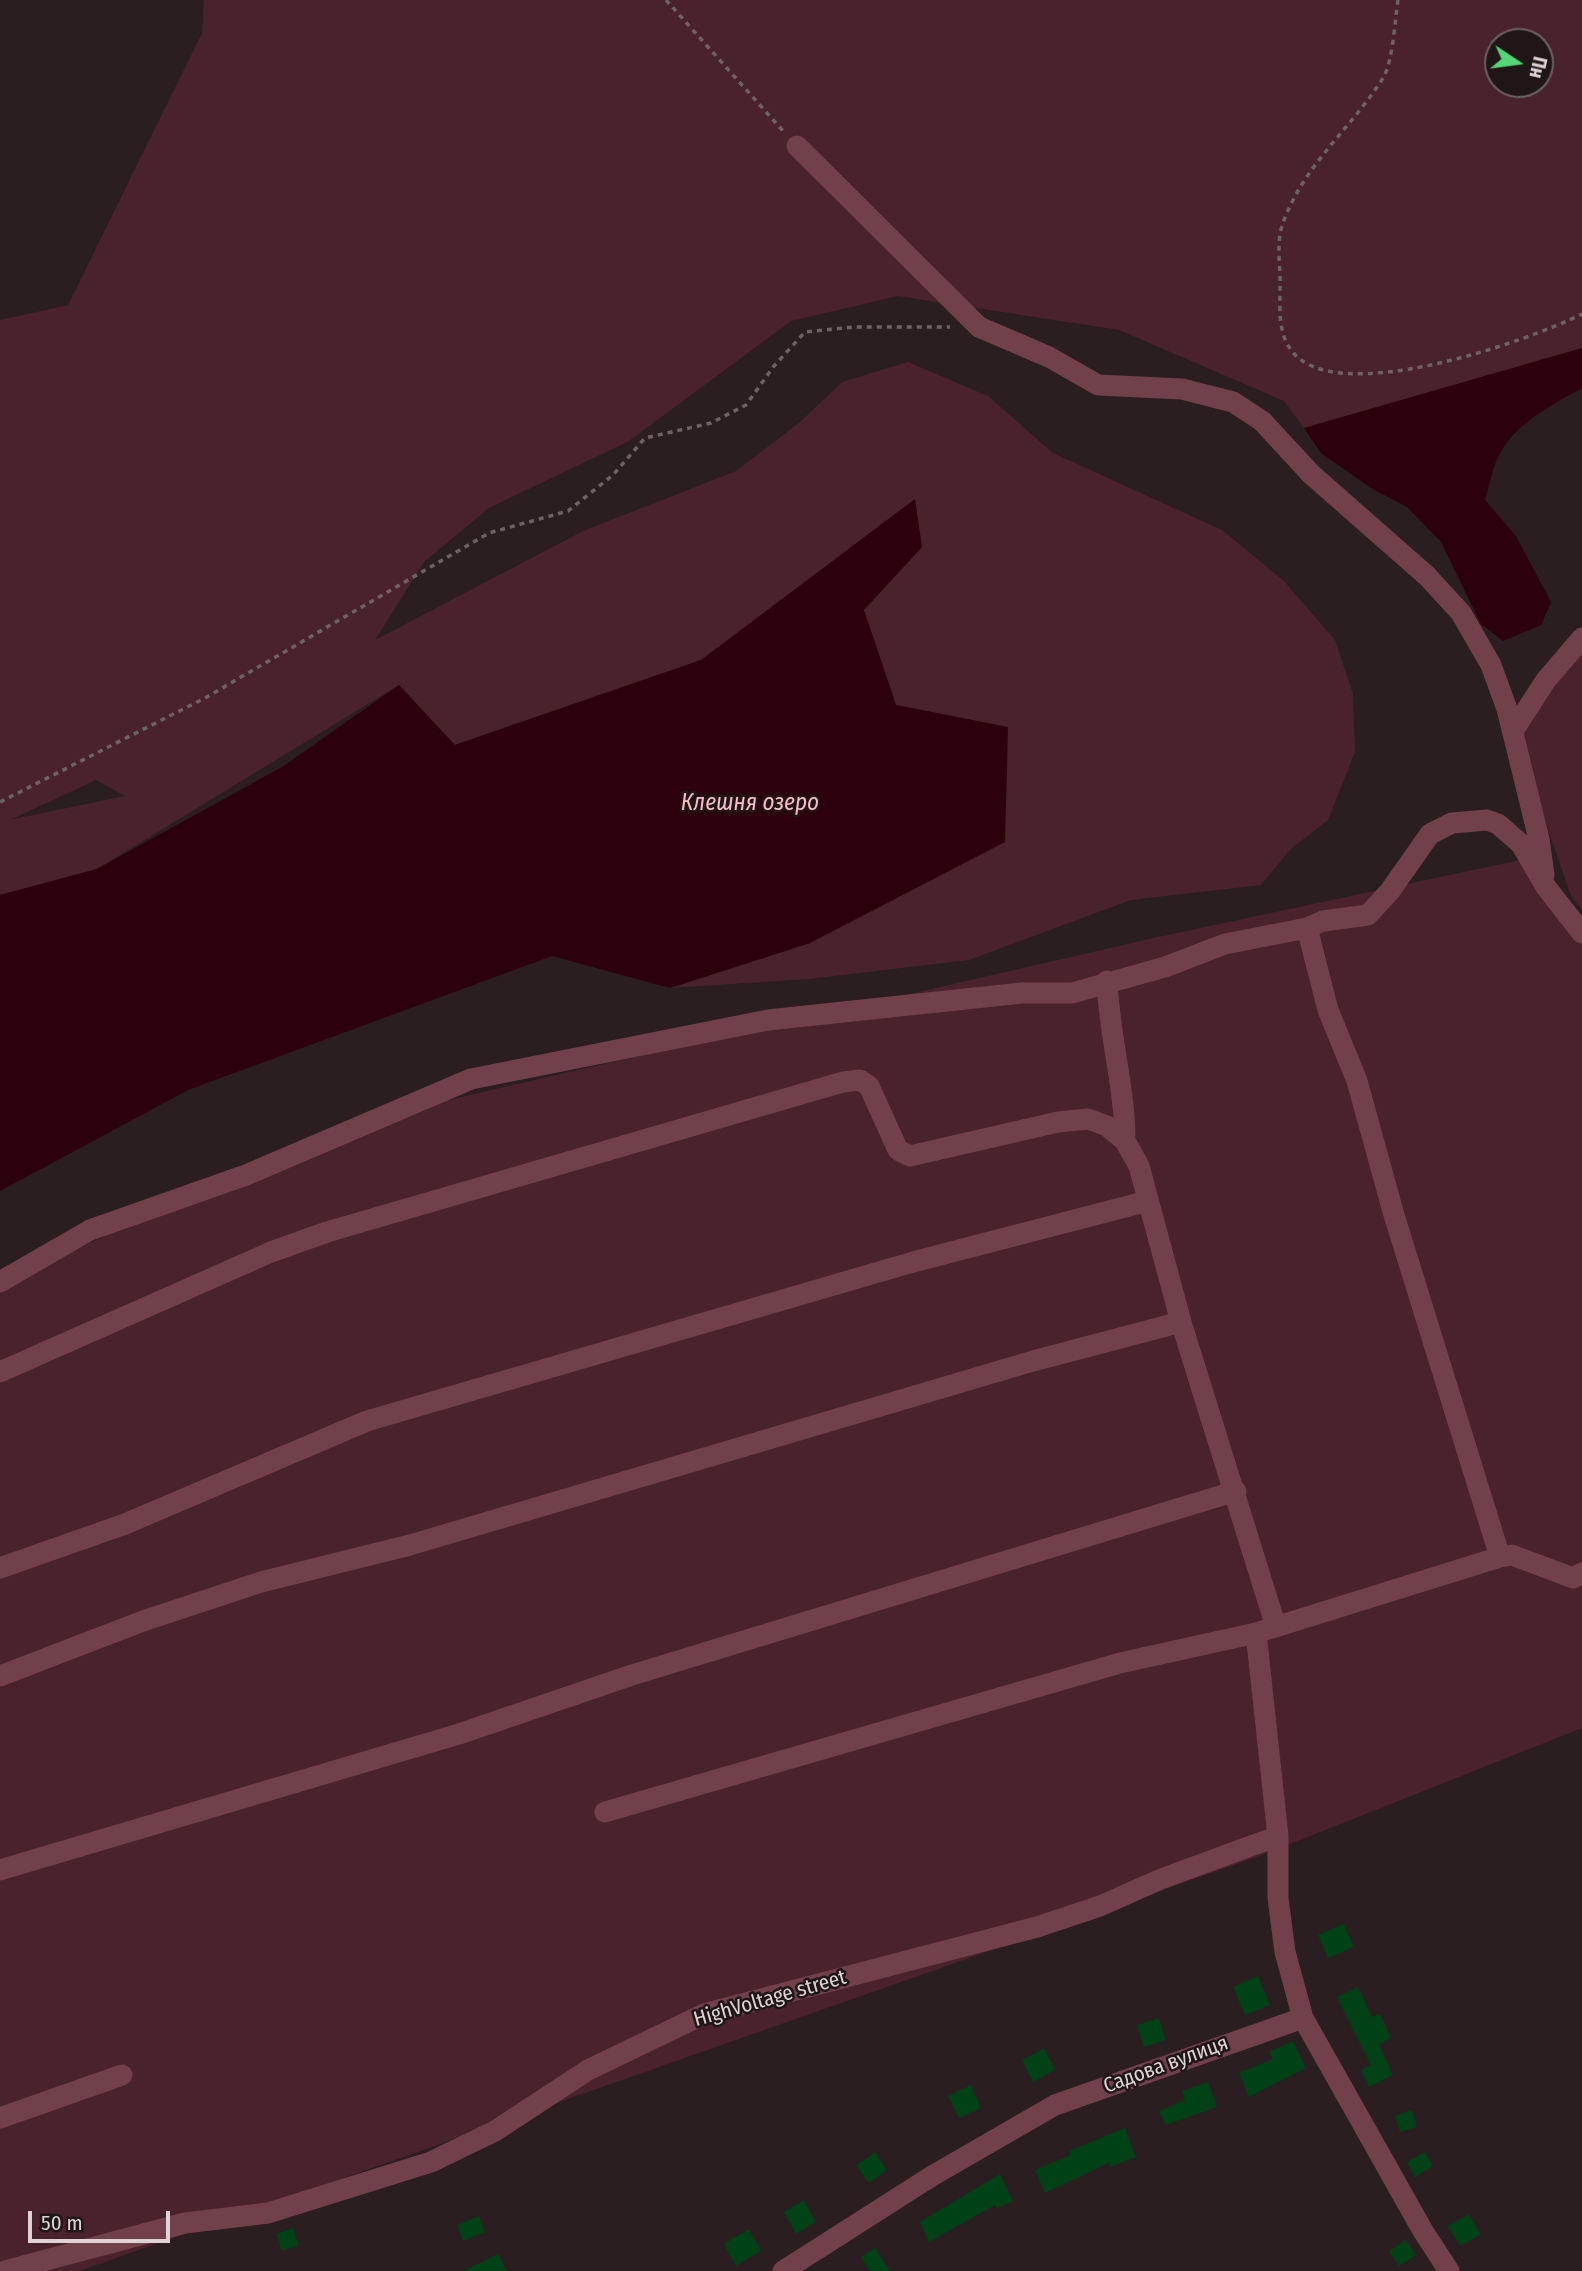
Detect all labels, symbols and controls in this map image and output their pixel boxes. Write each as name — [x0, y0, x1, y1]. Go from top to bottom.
north arrow — [1484, 28, 1554, 98]
text: Пн — [1524, 54, 1552, 80]
water label: Клешня озеро — [681, 790, 819, 818]
street label: HighVoltage street — [691, 1965, 849, 2033]
street label: Садова вулиця — [1100, 2031, 1232, 2099]
scale bar — [32, 2198, 173, 2242]
text: 50 m — [41, 2210, 83, 2236]

